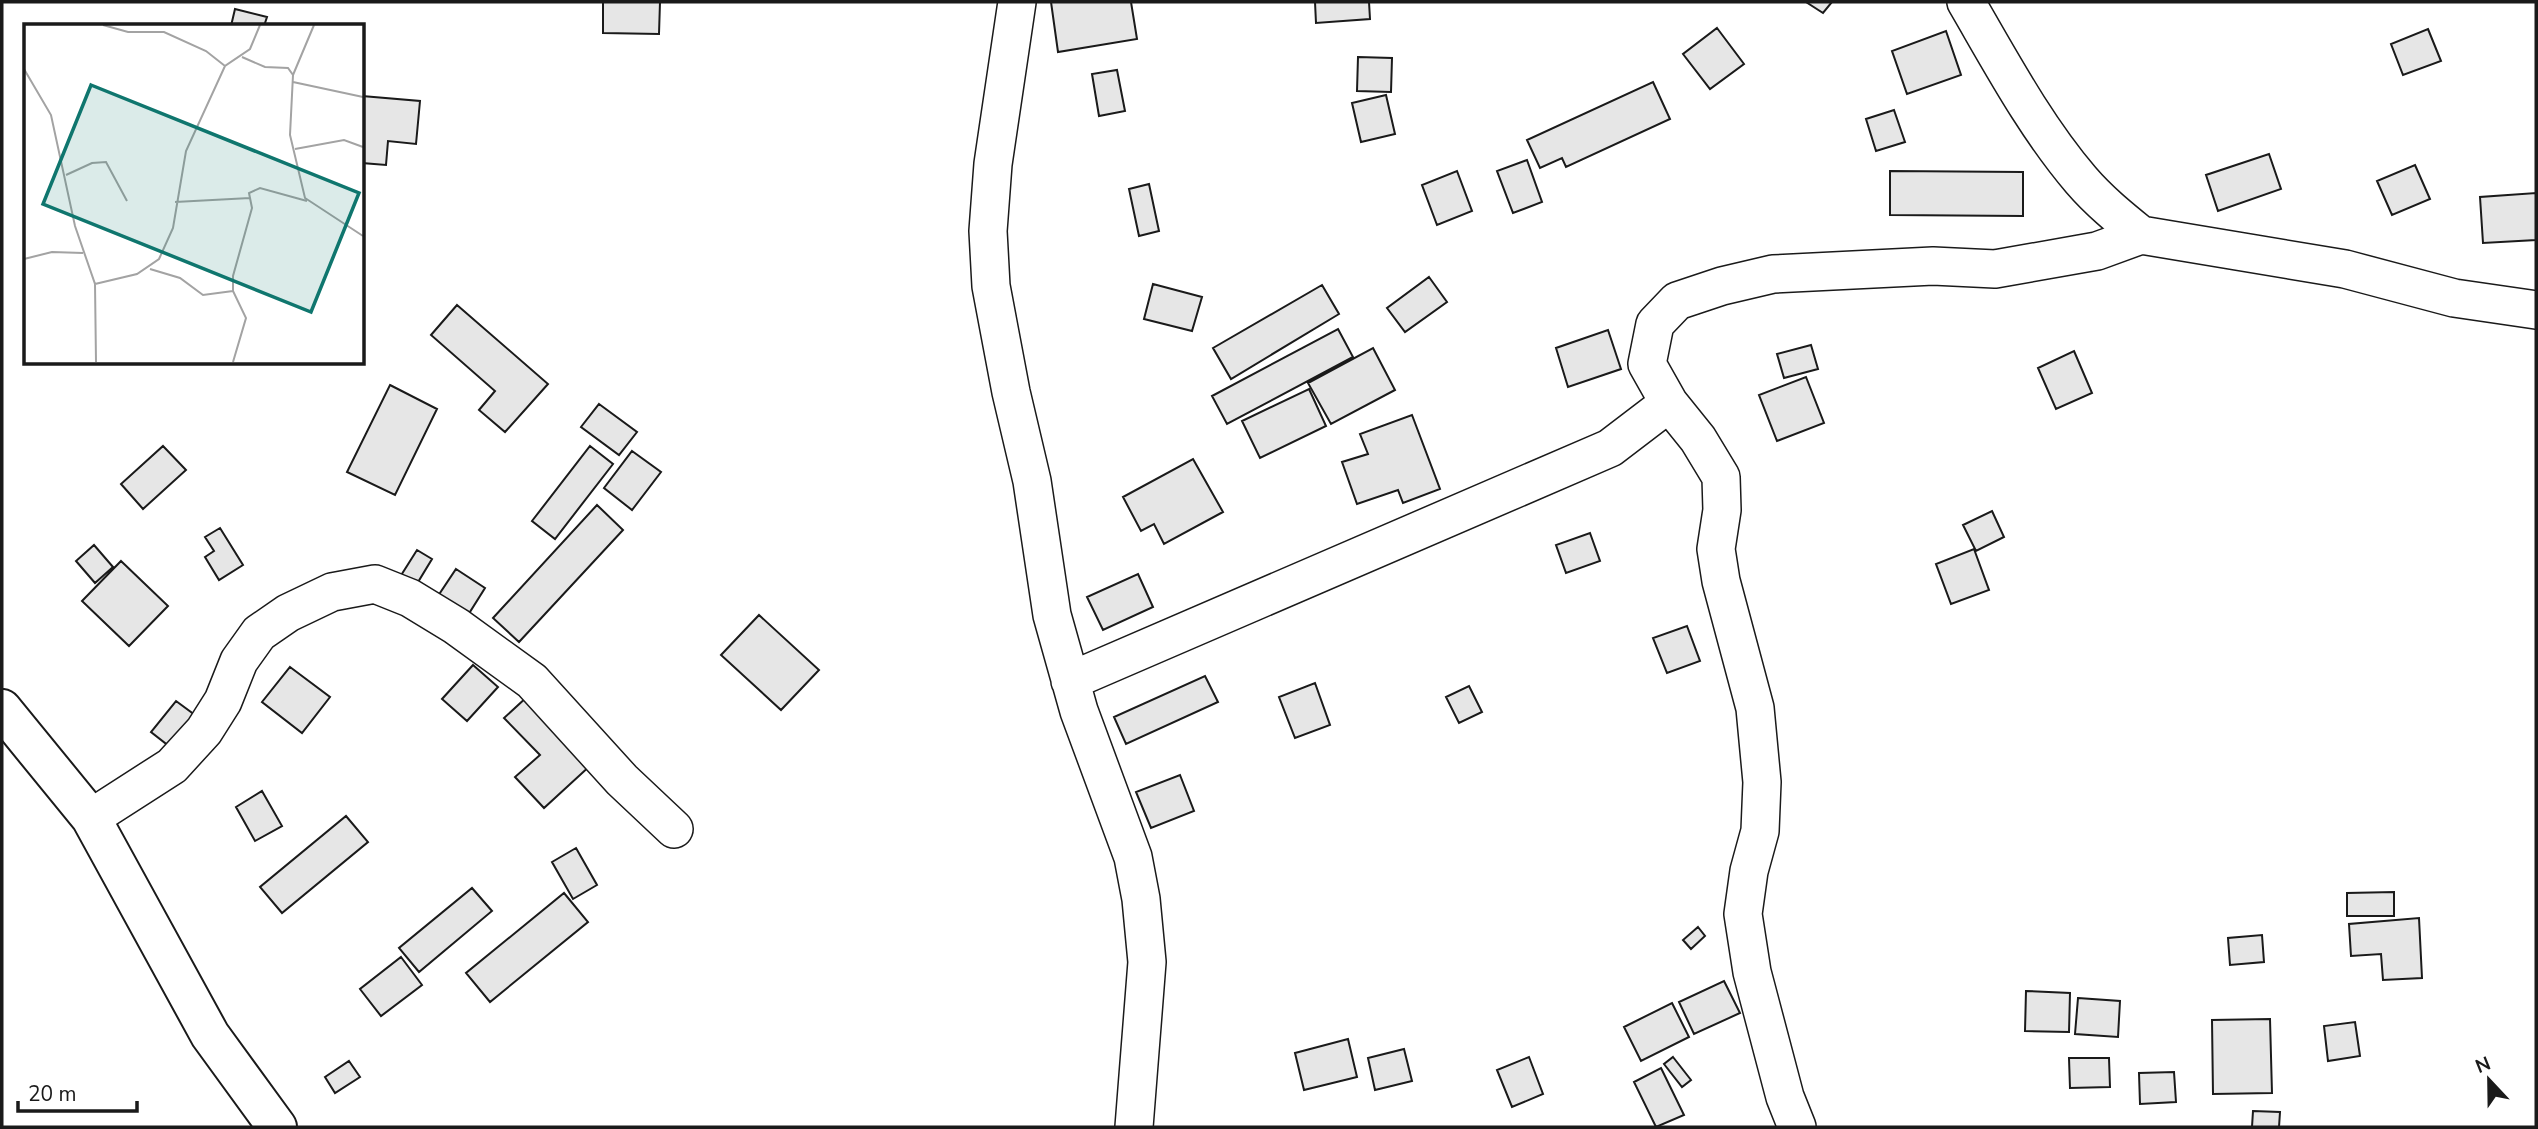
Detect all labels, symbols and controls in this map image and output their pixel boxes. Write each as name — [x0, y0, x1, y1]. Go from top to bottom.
inset map — [24, 24, 364, 364]
north arrow — [2454, 1045, 2524, 1115]
text: N — [2472, 1050, 2494, 1080]
scale bar — [18, 1070, 136, 1114]
text: 20 m — [28, 1080, 77, 1108]

